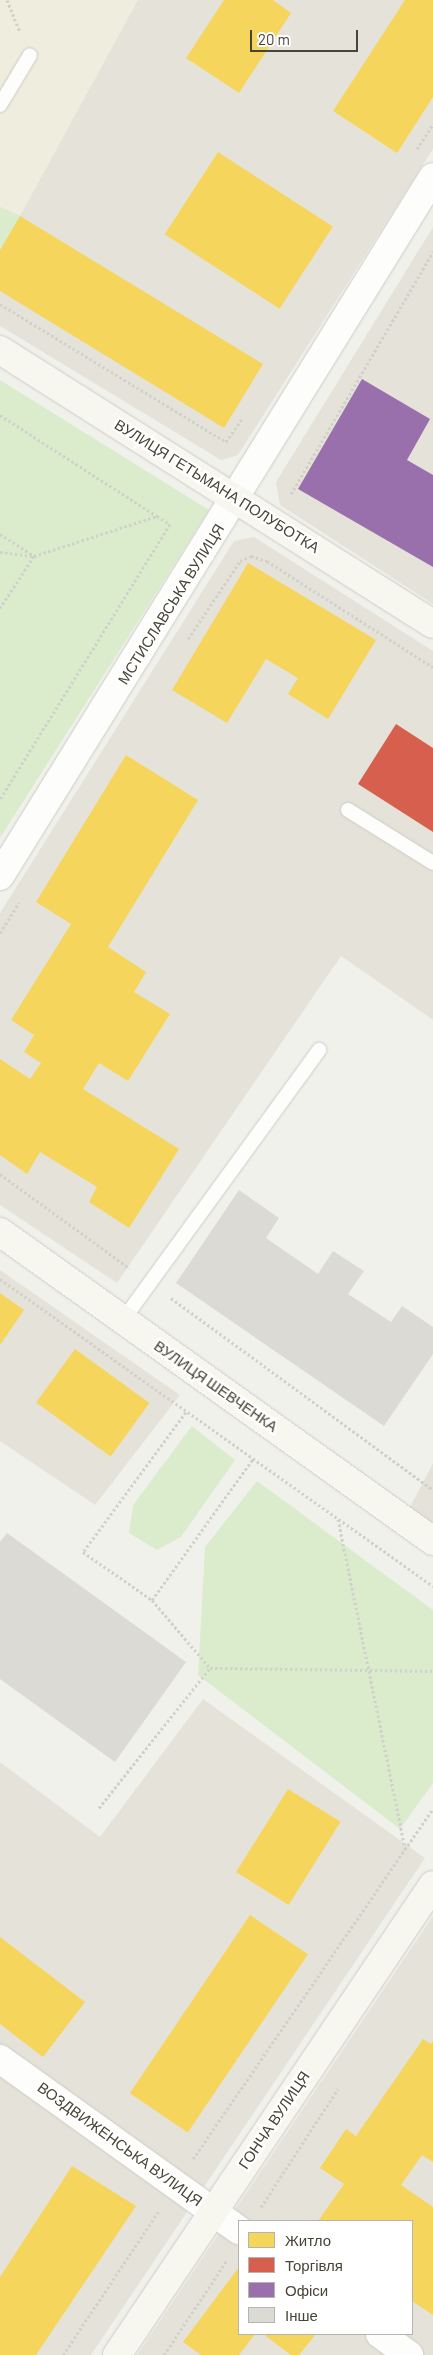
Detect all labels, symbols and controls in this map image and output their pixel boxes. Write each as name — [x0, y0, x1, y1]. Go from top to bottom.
scale bar — [253, 20, 360, 52]
text: 20 m — [258, 30, 290, 48]
street label: ВУЛИЦЯ ГЕТЬМАНА ПОЛУБОТКА — [111, 415, 323, 557]
street label: МСТИСЛАВСЬКА ВУЛИЦЯ — [114, 520, 228, 688]
street label: ВУЛИЦЯ ШЕВЧЕНКА — [151, 1337, 281, 1435]
street label: ГОНЧА ВУЛИЦЯ — [235, 2068, 313, 2172]
street label: ВОЗДВИЖЕНСЬКА ВУЛИЦЯ — [34, 2078, 206, 2210]
legend — [238, 2220, 413, 2335]
text: Житло — [285, 2231, 331, 2249]
text: Торгівля — [285, 2256, 343, 2274]
text: Офіси — [285, 2281, 328, 2299]
text: Інше — [285, 2306, 318, 2324]

